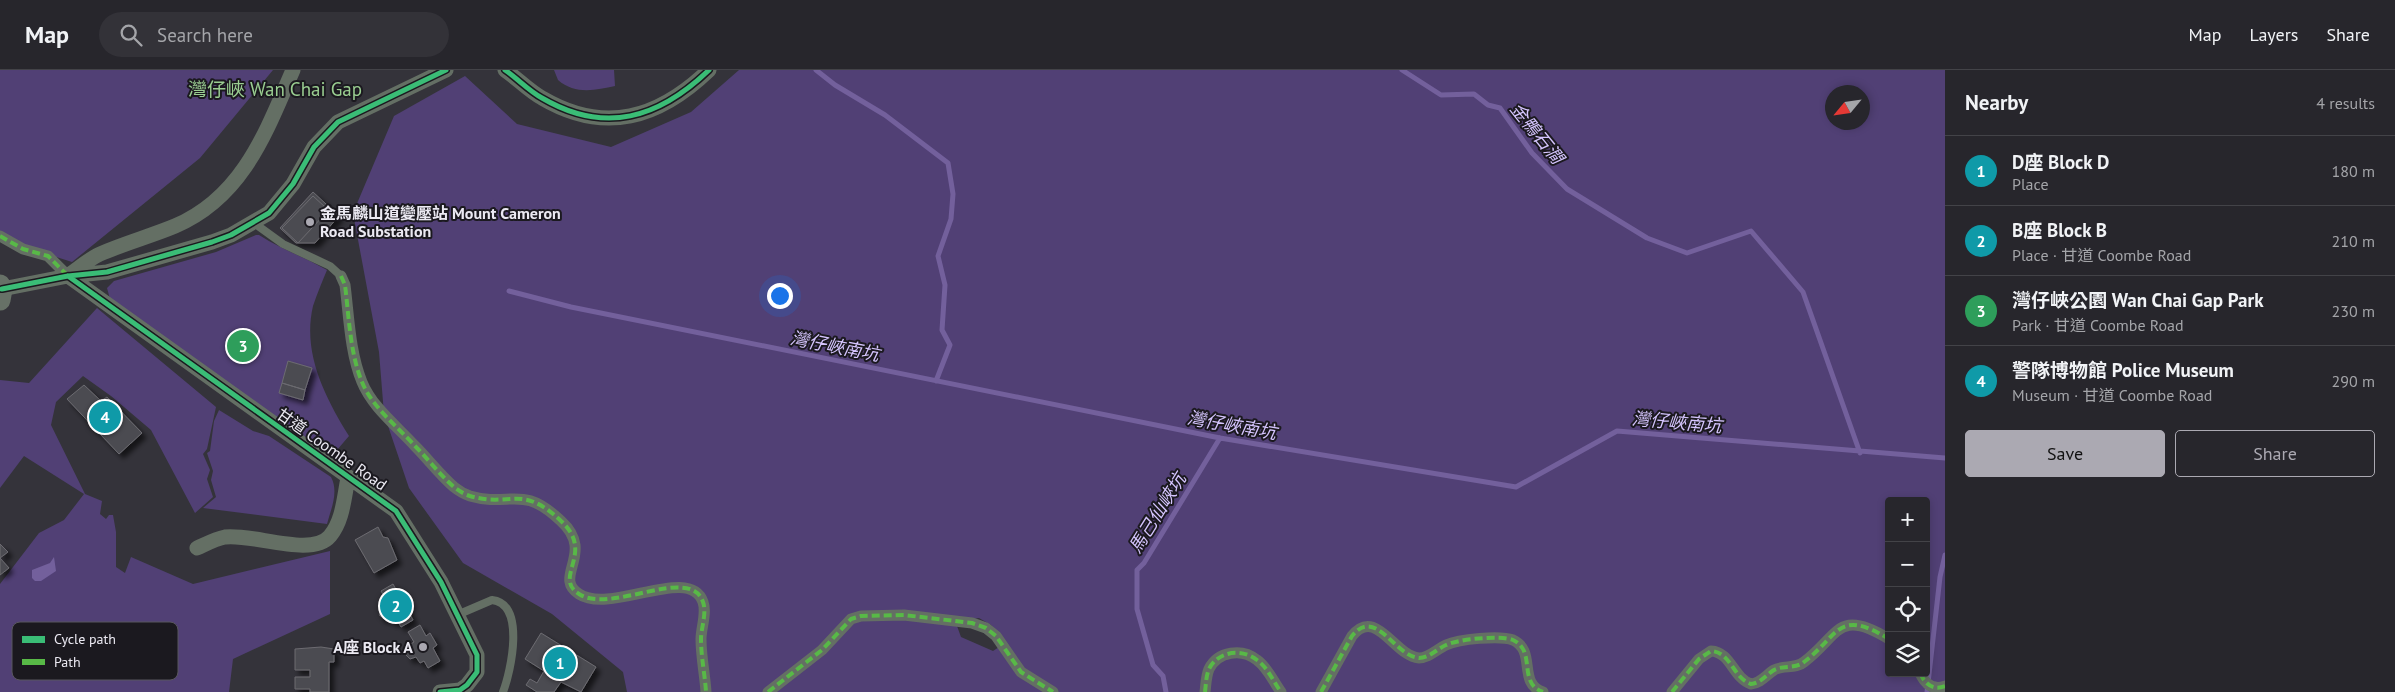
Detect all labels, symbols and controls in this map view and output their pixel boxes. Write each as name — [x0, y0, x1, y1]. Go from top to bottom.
search box — [99, 12, 449, 57]
text: Map — [25, 19, 69, 50]
icon: search — [117, 21, 145, 49]
text: Search here — [157, 23, 253, 47]
text: Map — [2189, 23, 2221, 46]
text: Layers — [2249, 23, 2298, 46]
text: Share — [2326, 23, 2370, 46]
district label: 灣仔峽 Wan Chai Gap — [188, 77, 362, 101]
north arrow — [1825, 85, 1870, 130]
text: Nearby — [1965, 89, 2028, 116]
text: 4 results — [2316, 93, 2375, 113]
water label: 金鴨石澗 — [1505, 98, 1570, 171]
text: D座 Block D — [2012, 150, 2109, 174]
text: 1 — [1976, 161, 1986, 181]
text: 180 m — [2332, 161, 2375, 181]
text: Place — [2012, 174, 2049, 194]
place label: 金馬麟山道變壓站 Mount Cameron Road Substation — [320, 203, 561, 241]
marker: 金馬麟山道變壓站 Mount Cameron Road Substation — [304, 216, 316, 228]
text: B座 Block B — [2012, 218, 2107, 242]
text: 2 — [1976, 231, 1986, 251]
text: 210 m — [2332, 231, 2375, 251]
text: Place · 甘道 Coombe Road — [2012, 245, 2191, 265]
your location — [767, 283, 793, 309]
text: 灣仔峽公園 Wan Chai Gap Park — [2012, 288, 2264, 312]
text: 3 — [1976, 301, 1986, 321]
text: 230 m — [2332, 301, 2375, 321]
text: Park · 甘道 Coombe Road — [2012, 315, 2184, 335]
water label: 灣仔峽南坑 — [789, 326, 884, 366]
pin: 3 — [227, 327, 259, 365]
text: 警隊博物館 Police Museum — [2012, 358, 2234, 382]
text: 4 — [1976, 371, 1986, 391]
text: 290 m — [2332, 371, 2375, 391]
text: Museum · 甘道 Coombe Road — [2012, 385, 2212, 405]
pin: 4 — [89, 398, 121, 436]
street label: 甘道 Coombe Road — [273, 404, 391, 494]
water label: 灣仔峽南坑 — [1186, 406, 1281, 445]
water label: 灣仔峽南坑 — [1631, 407, 1726, 438]
button: Save — [1965, 430, 2165, 477]
button: Share — [2175, 430, 2375, 477]
water label: 馬己仙峽坑 — [1123, 466, 1192, 557]
map controls — [1885, 497, 1930, 677]
button: + — [1885, 497, 1930, 542]
button: − — [1885, 542, 1930, 587]
pin: 2 — [380, 587, 412, 625]
button: locate — [1885, 587, 1930, 632]
legend — [12, 622, 178, 680]
text: Cycle path — [54, 630, 116, 648]
button: layers — [1885, 632, 1930, 677]
place label: A座 Block A — [333, 637, 413, 657]
marker: A座 Block A — [417, 641, 429, 653]
pin: 1 — [544, 644, 576, 682]
text: Path — [54, 653, 81, 671]

